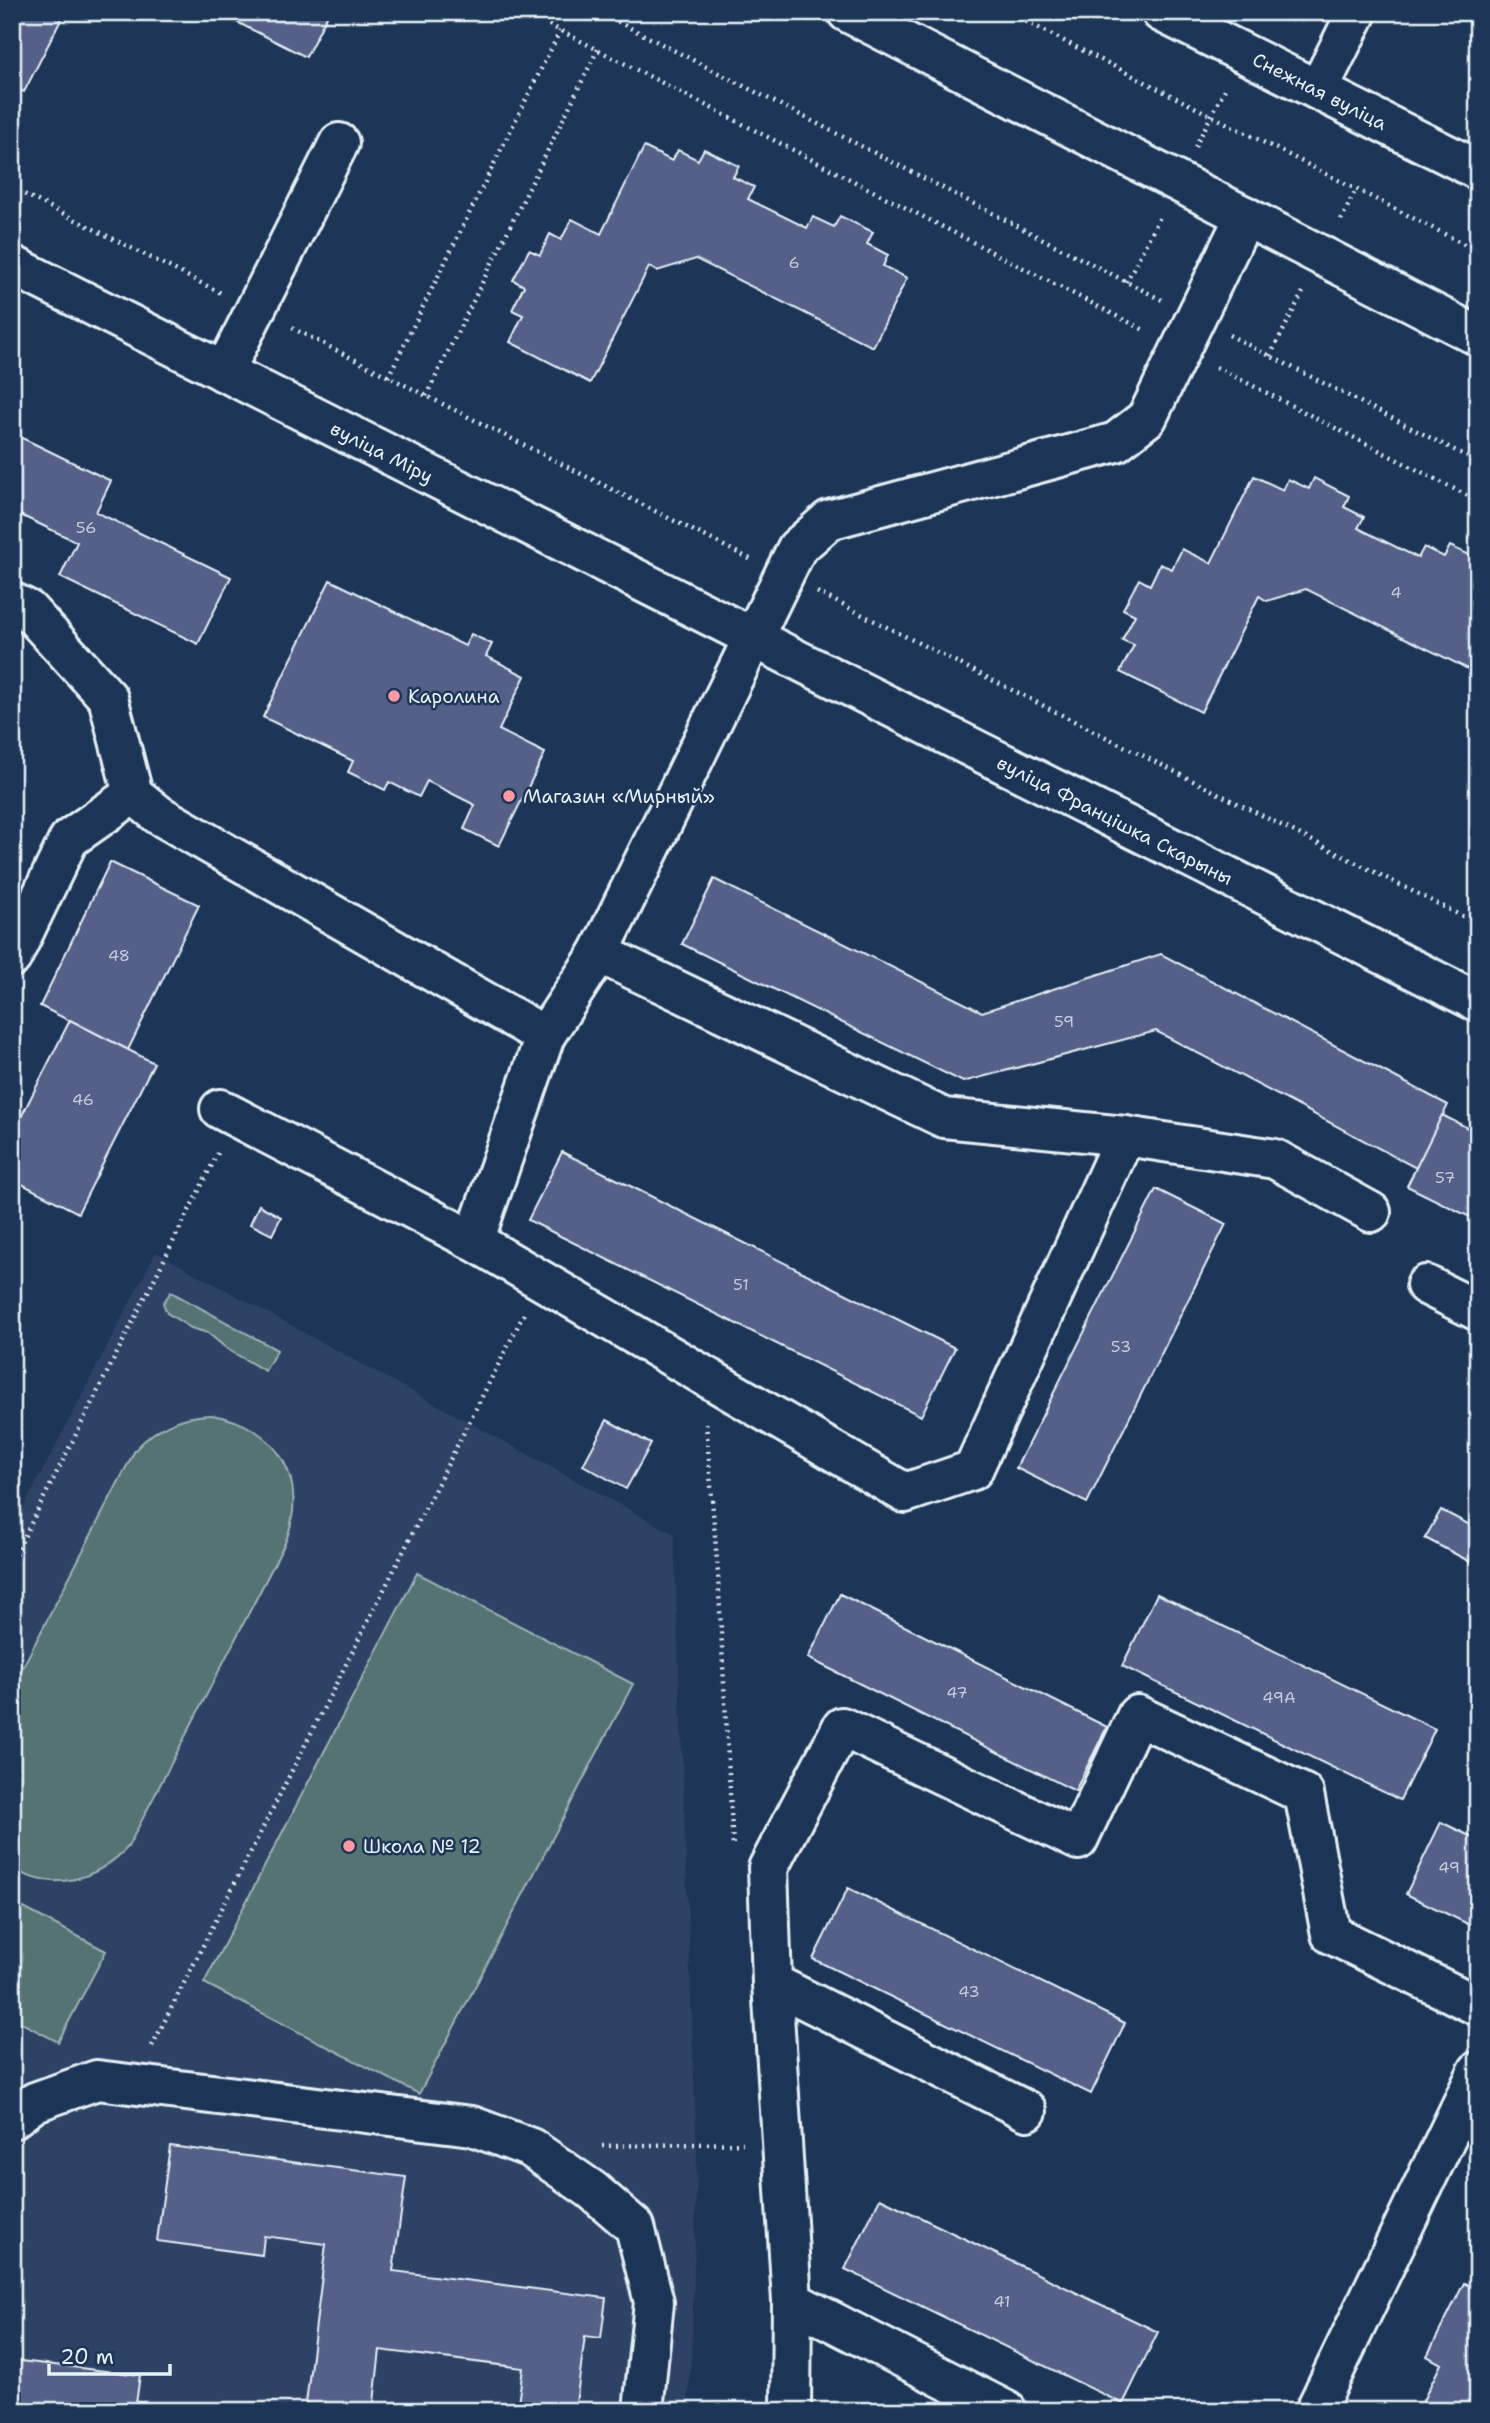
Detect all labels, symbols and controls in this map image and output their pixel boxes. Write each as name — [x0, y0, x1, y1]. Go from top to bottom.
street label: Снежная вуліца — [1248, 47, 1391, 136]
house number: 6 — [788, 252, 800, 273]
street label: вуліца Міру — [326, 416, 437, 489]
house number: 56 — [76, 517, 96, 538]
house number: 4 — [1390, 582, 1402, 603]
place label: Каролина — [408, 684, 500, 709]
marker: Каролина — [386, 688, 402, 704]
street label: вуліца Францішка Скарыны — [993, 750, 1237, 891]
place label: Магазин «Мирный» — [523, 784, 715, 809]
marker: Магазин «Мирный» — [501, 788, 517, 804]
house number: 48 — [108, 945, 130, 966]
house number: 59 — [1054, 1011, 1074, 1032]
house number: 46 — [72, 1089, 94, 1110]
house number: 57 — [1435, 1167, 1455, 1188]
house number: 51 — [733, 1274, 749, 1295]
house number: 53 — [1111, 1336, 1131, 1357]
house number: 47 — [946, 1682, 968, 1703]
house number: 49А — [1262, 1687, 1296, 1708]
place label: Школа № 12 — [363, 1834, 481, 1859]
marker: Школа № 12 — [341, 1838, 357, 1854]
house number: 49 — [1438, 1857, 1460, 1878]
house number: 43 — [958, 1981, 980, 2002]
house number: 41 — [993, 2291, 1011, 2312]
scale bar — [49, 2332, 170, 2376]
text: 20 m — [60, 2343, 114, 2371]

